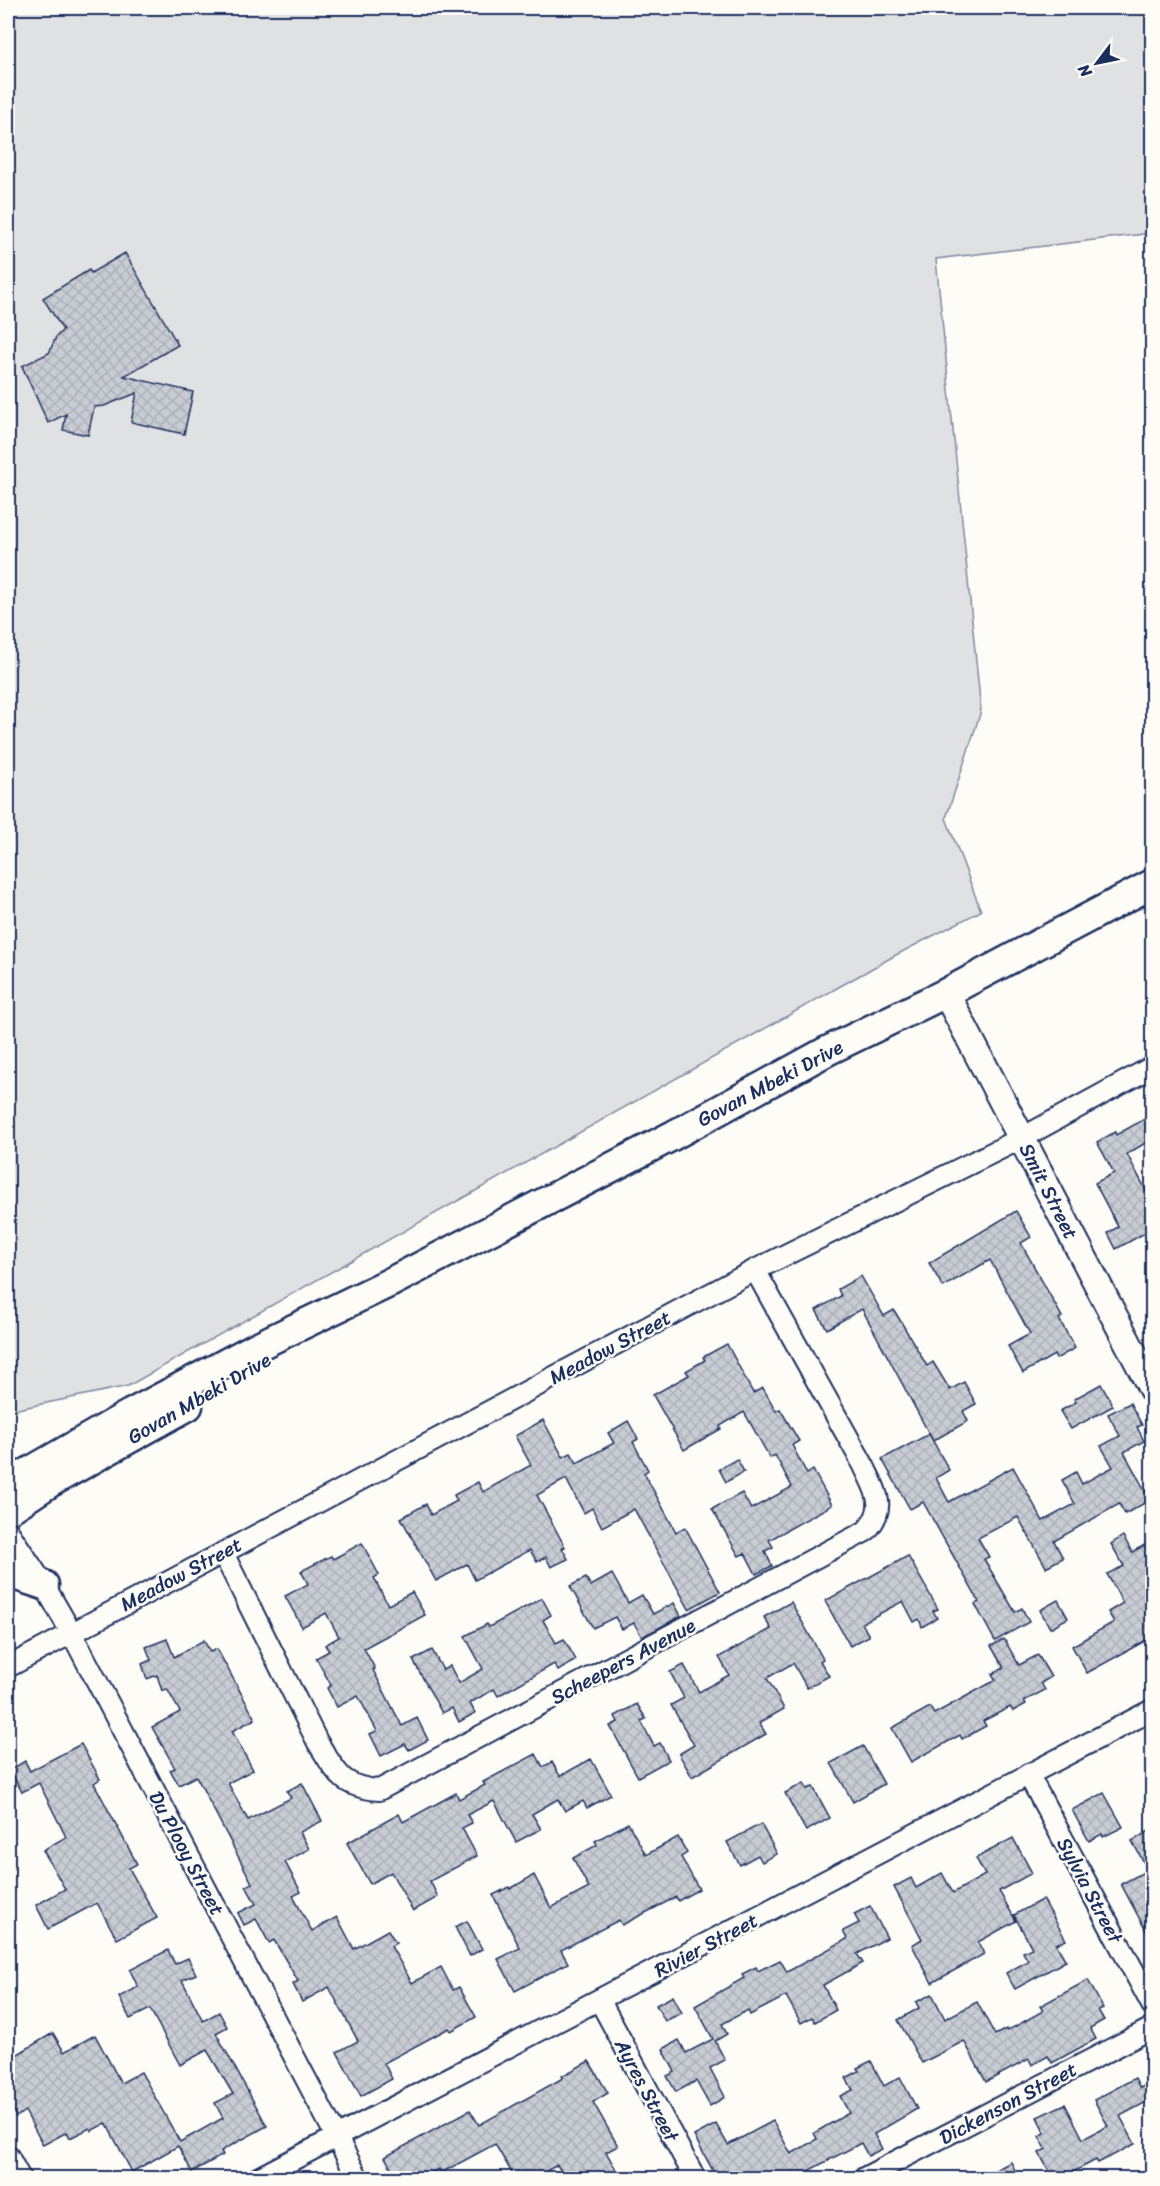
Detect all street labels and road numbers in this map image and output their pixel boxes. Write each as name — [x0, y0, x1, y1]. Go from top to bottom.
street label: Govan Mbeki Drive — [691, 1030, 850, 1137]
street label: Smit Street — [1009, 1137, 1088, 1246]
street label: Meadow Street — [543, 1300, 678, 1394]
street label: Govan Mbeki Drive — [121, 1343, 278, 1454]
street label: Meadow Street — [114, 1527, 249, 1621]
street label: Scheepers Avenue — [544, 1608, 702, 1715]
street label: Du Plooy Street — [139, 1784, 234, 1922]
street label: Sylvia Street — [1047, 1831, 1133, 1951]
street label: Rivier Street — [648, 1903, 765, 1988]
street label: Ayres Street — [604, 2031, 689, 2149]
street label: Dickenson Street — [933, 2052, 1084, 2155]

